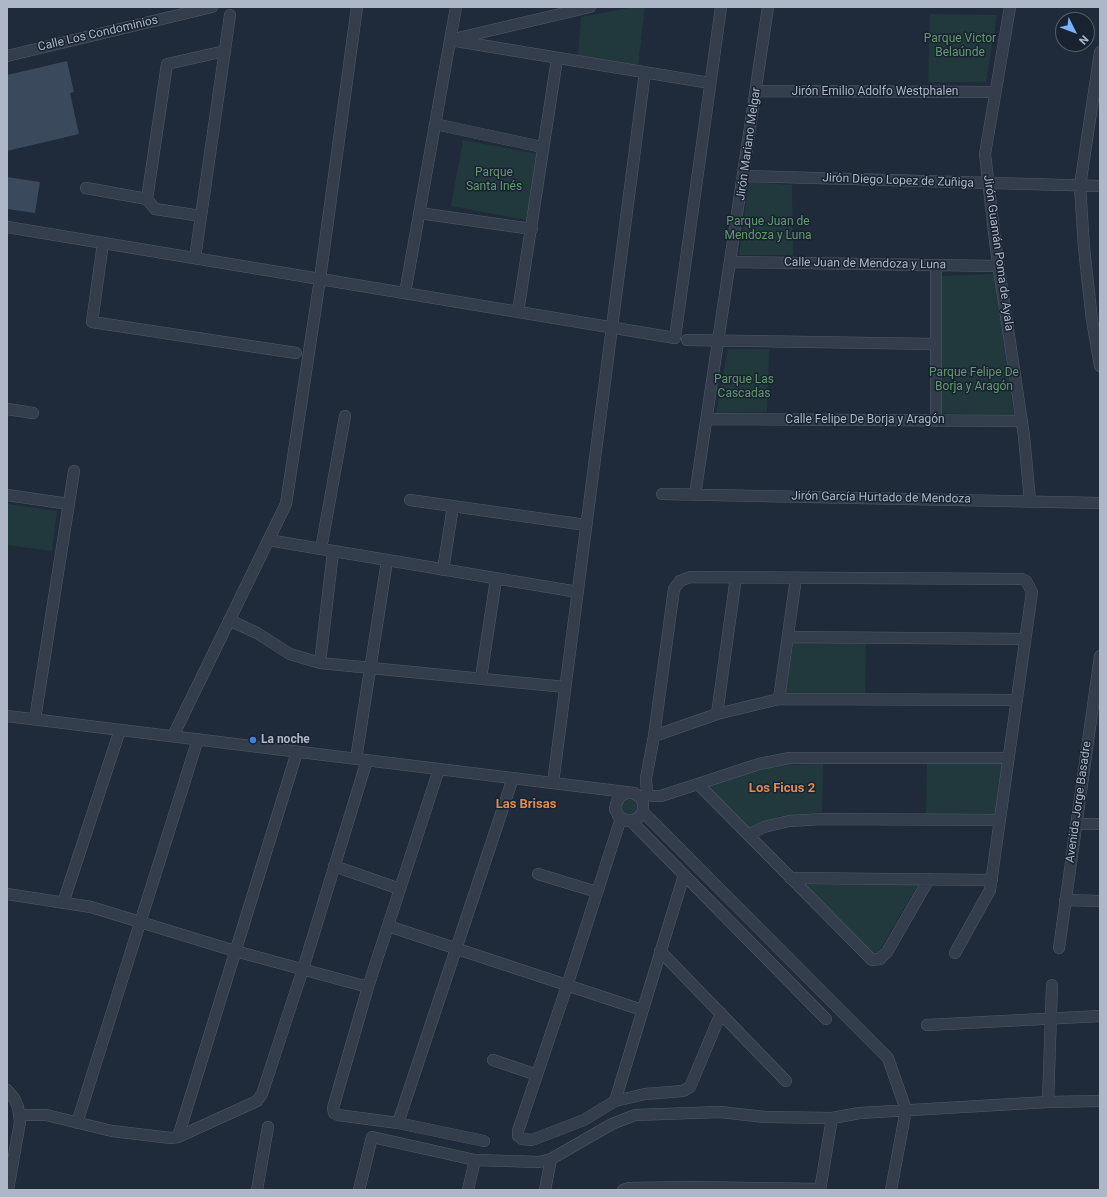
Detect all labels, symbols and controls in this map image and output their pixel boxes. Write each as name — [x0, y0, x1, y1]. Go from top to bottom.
north arrow — [1055, 12, 1095, 52]
street label: Calle Los Condominios — [37, 13, 159, 55]
park label: Parque Victor Belaúnde — [924, 32, 996, 60]
text: N — [1076, 32, 1091, 47]
street label: Jirón Emilio Adolfo Westphalen — [792, 85, 958, 99]
street label: Jirón Mariano Melgar — [734, 87, 764, 201]
park label: Parque Santa Inés — [466, 166, 522, 194]
street label: Jirón Diego Lopez de Zuñiga — [822, 171, 974, 191]
street label: Jirón Guamán Poma de Ayala — [980, 174, 1016, 332]
park label: Parque Juan de Mendoza y Luna — [724, 215, 812, 243]
street label: Calle Juan de Mendoza y Luna — [784, 255, 946, 273]
park label: Parque Felipe De Borja y Aragón — [929, 366, 1019, 394]
park label: Parque Las Cascadas — [714, 373, 774, 401]
street label: Calle Felipe De Borja y Aragón — [785, 413, 945, 427]
street label: Jirón García Hurtado de Mendoza — [791, 489, 971, 507]
place label: La noche — [261, 733, 310, 747]
marker: La noche — [248, 735, 258, 745]
street label: Avenida Jorge Basadre — [1063, 740, 1095, 864]
district label: Los Ficus 2 — [749, 781, 815, 797]
district label: Las Brisas — [496, 797, 556, 813]

